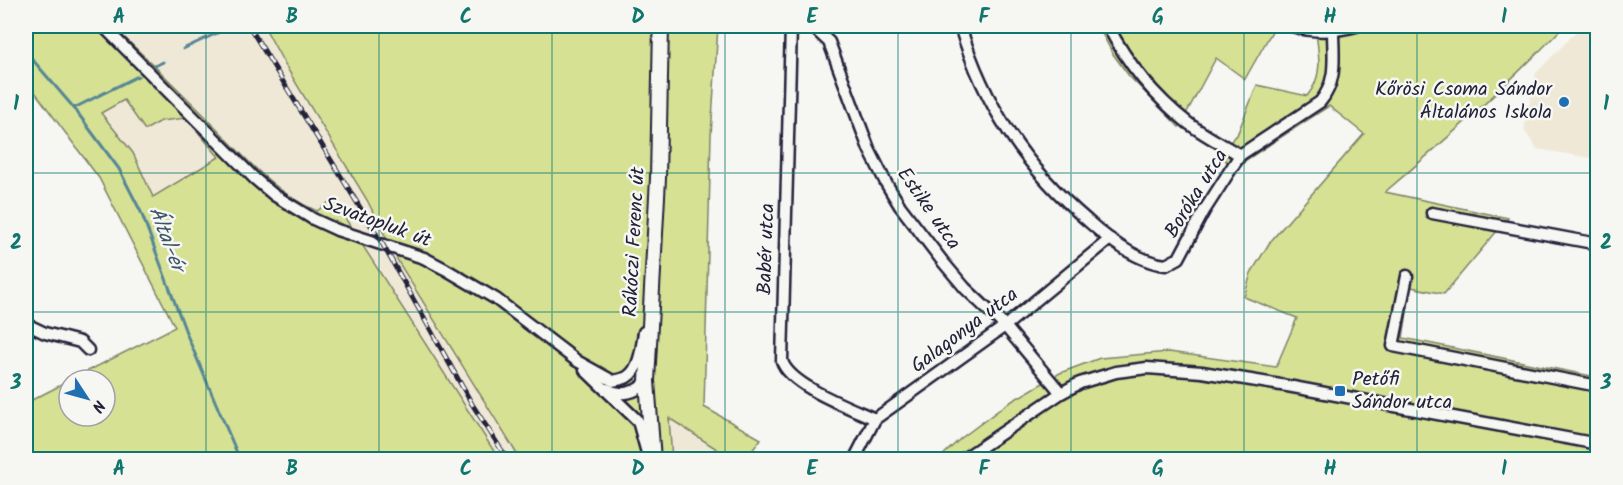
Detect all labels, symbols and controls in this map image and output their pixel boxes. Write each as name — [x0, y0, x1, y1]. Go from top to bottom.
text: A — [113, 2, 125, 34]
text: B — [286, 2, 298, 34]
text: C — [460, 2, 472, 34]
text: D — [631, 2, 645, 34]
text: E — [806, 2, 818, 34]
text: F — [979, 2, 991, 34]
text: G — [1152, 2, 1164, 34]
text: H — [1323, 2, 1337, 34]
text: I — [1501, 2, 1507, 34]
place label: Kőrösi Csoma Sándor Általános Iskola — [1375, 74, 1553, 129]
text: 1 — [13, 89, 19, 121]
text: 1 — [1603, 89, 1609, 121]
marker: Kőrösi Csoma Sándor Általános Iskola — [1557, 95, 1571, 109]
street label: Boróka utca — [1157, 143, 1237, 245]
street label: Estike utca — [888, 161, 968, 257]
street label: Rákóczi Ferenc út — [615, 166, 655, 318]
street label: Szvatopluk út — [319, 189, 436, 257]
water label: Által-ér — [139, 202, 195, 280]
street label: Babér utca — [749, 203, 785, 295]
text: 2 — [10, 228, 22, 260]
text: 2 — [1600, 228, 1612, 260]
street label: Galagonya utca — [904, 280, 1026, 382]
place label: Petőfi Sándor utca — [1352, 364, 1452, 419]
text: 3 — [10, 368, 22, 400]
north arrow — [57, 368, 117, 428]
text: 3 — [1600, 368, 1612, 400]
marker: Petőfi Sándor utca — [1333, 384, 1347, 398]
text: N — [85, 394, 111, 417]
text: A — [113, 454, 125, 485]
text: B — [286, 454, 298, 485]
text: C — [460, 454, 472, 485]
text: D — [631, 454, 645, 485]
text: E — [806, 454, 818, 485]
text: F — [979, 454, 991, 485]
text: G — [1152, 454, 1164, 485]
text: H — [1323, 454, 1337, 485]
text: I — [1501, 454, 1507, 485]

